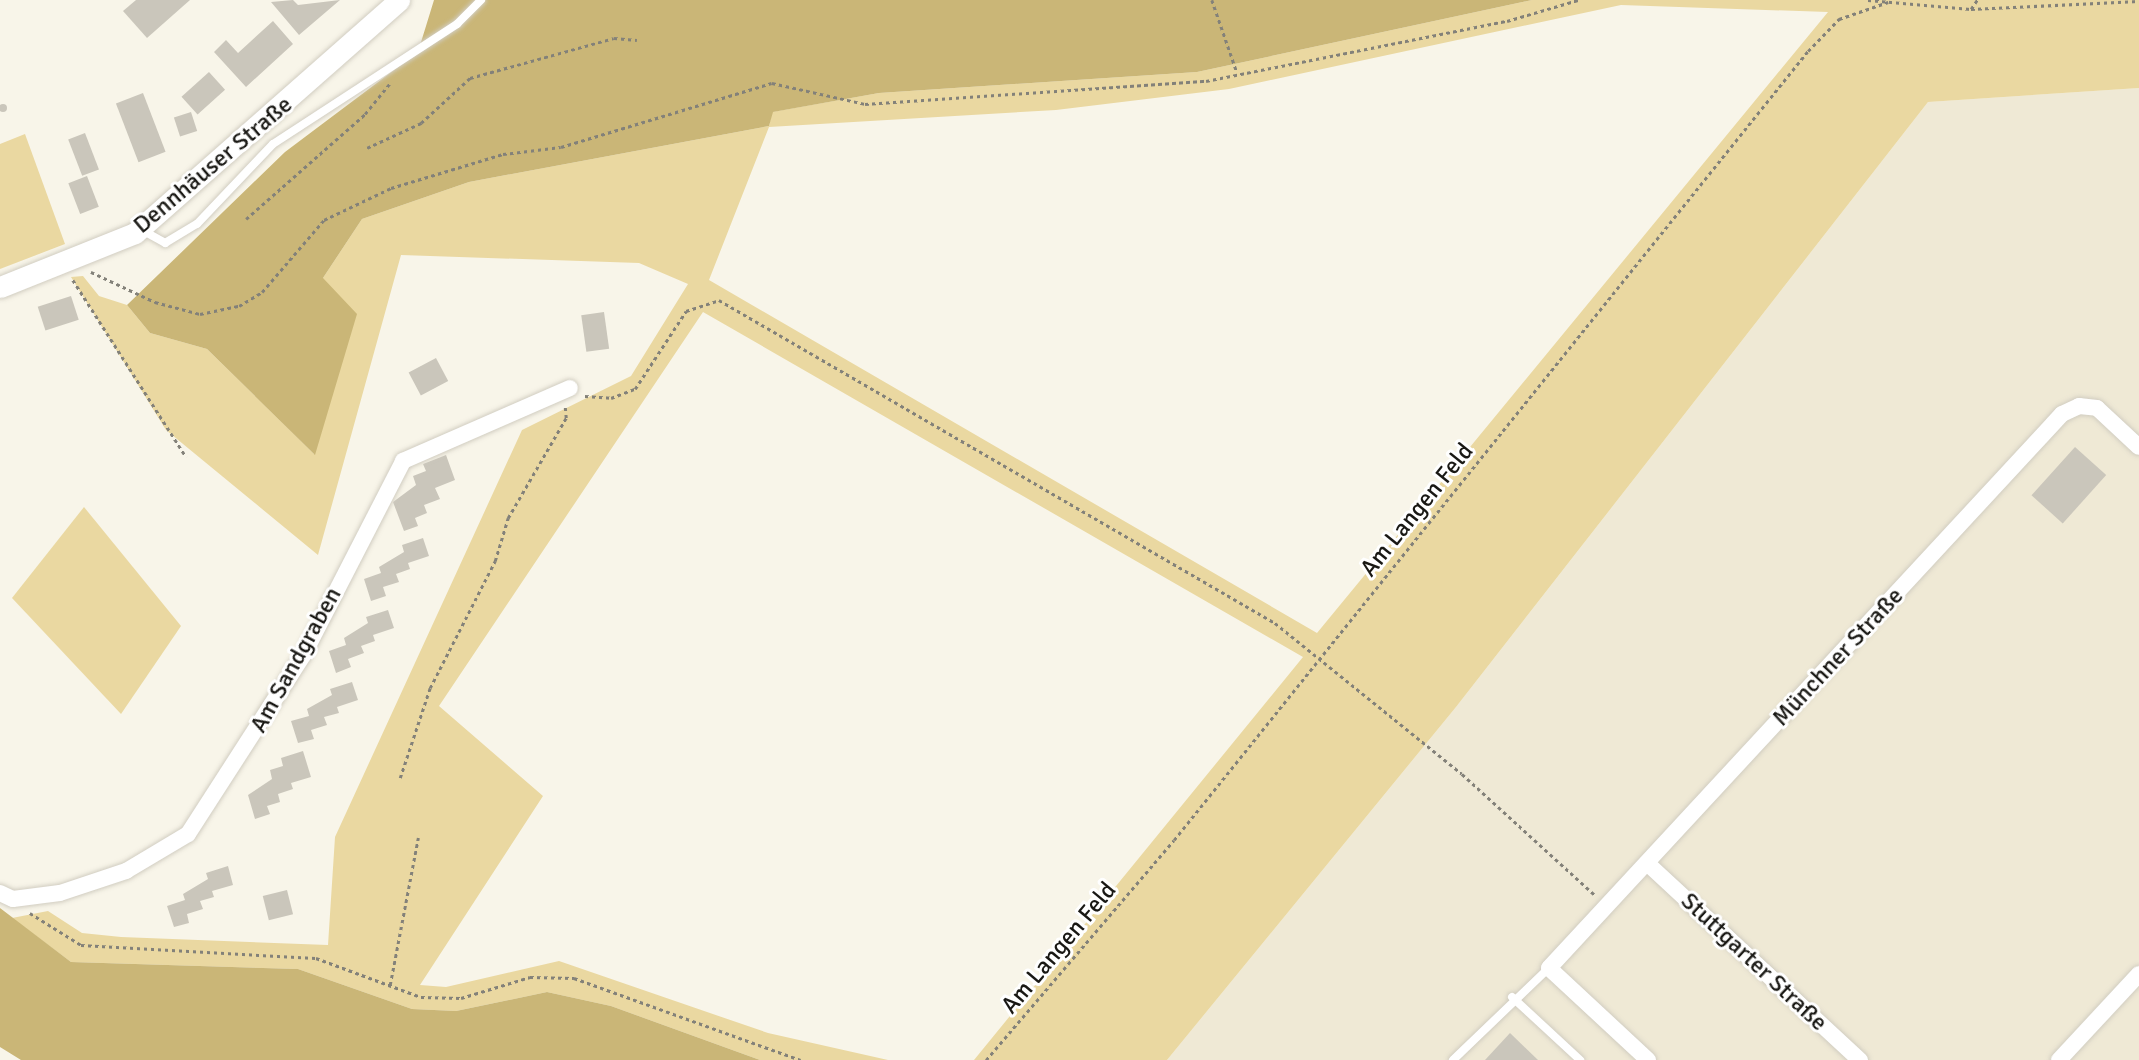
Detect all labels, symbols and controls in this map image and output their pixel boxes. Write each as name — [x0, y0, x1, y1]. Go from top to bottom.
street label: Dennhäuser Straße — [128, 90, 298, 240]
street label: Am Langen Feld — [1354, 438, 1480, 582]
street label: Am Sandgraben — [244, 582, 348, 738]
street label: Münchner Straße — [1766, 582, 1910, 732]
street label: Am Langen Feld — [996, 876, 1122, 1020]
street label: Stuttgarter Straße — [1675, 887, 1833, 1037]

